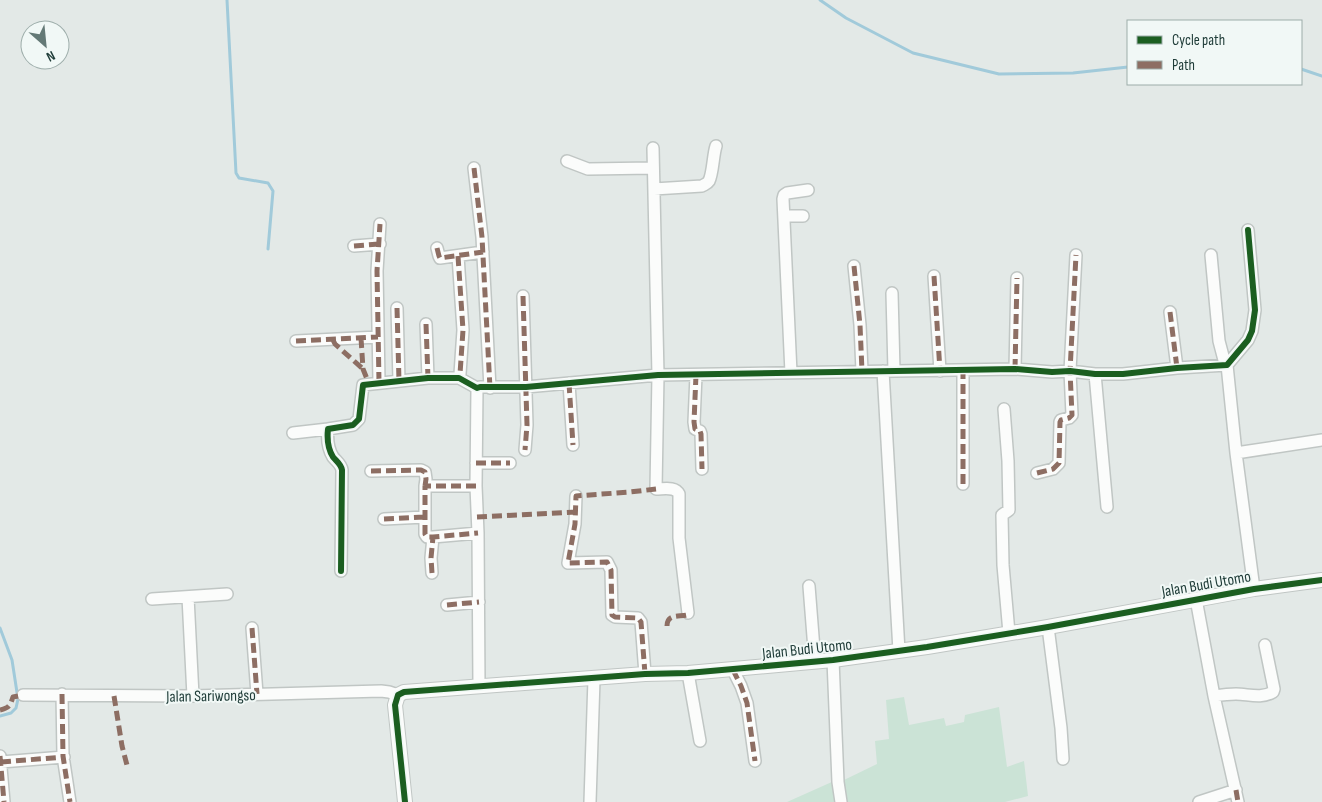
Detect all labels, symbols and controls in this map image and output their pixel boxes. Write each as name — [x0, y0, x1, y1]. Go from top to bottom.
north arrow — [20, 20, 70, 70]
legend — [1127, 20, 1302, 85]
text: Cycle path — [1172, 31, 1225, 50]
text: N — [43, 47, 58, 65]
text: Path — [1172, 56, 1195, 75]
street label: Jalan Budi Utomo — [1159, 567, 1252, 602]
street label: Jalan Budi Utomo — [760, 635, 853, 664]
street label: Jalan Sariwongso — [165, 686, 256, 707]

